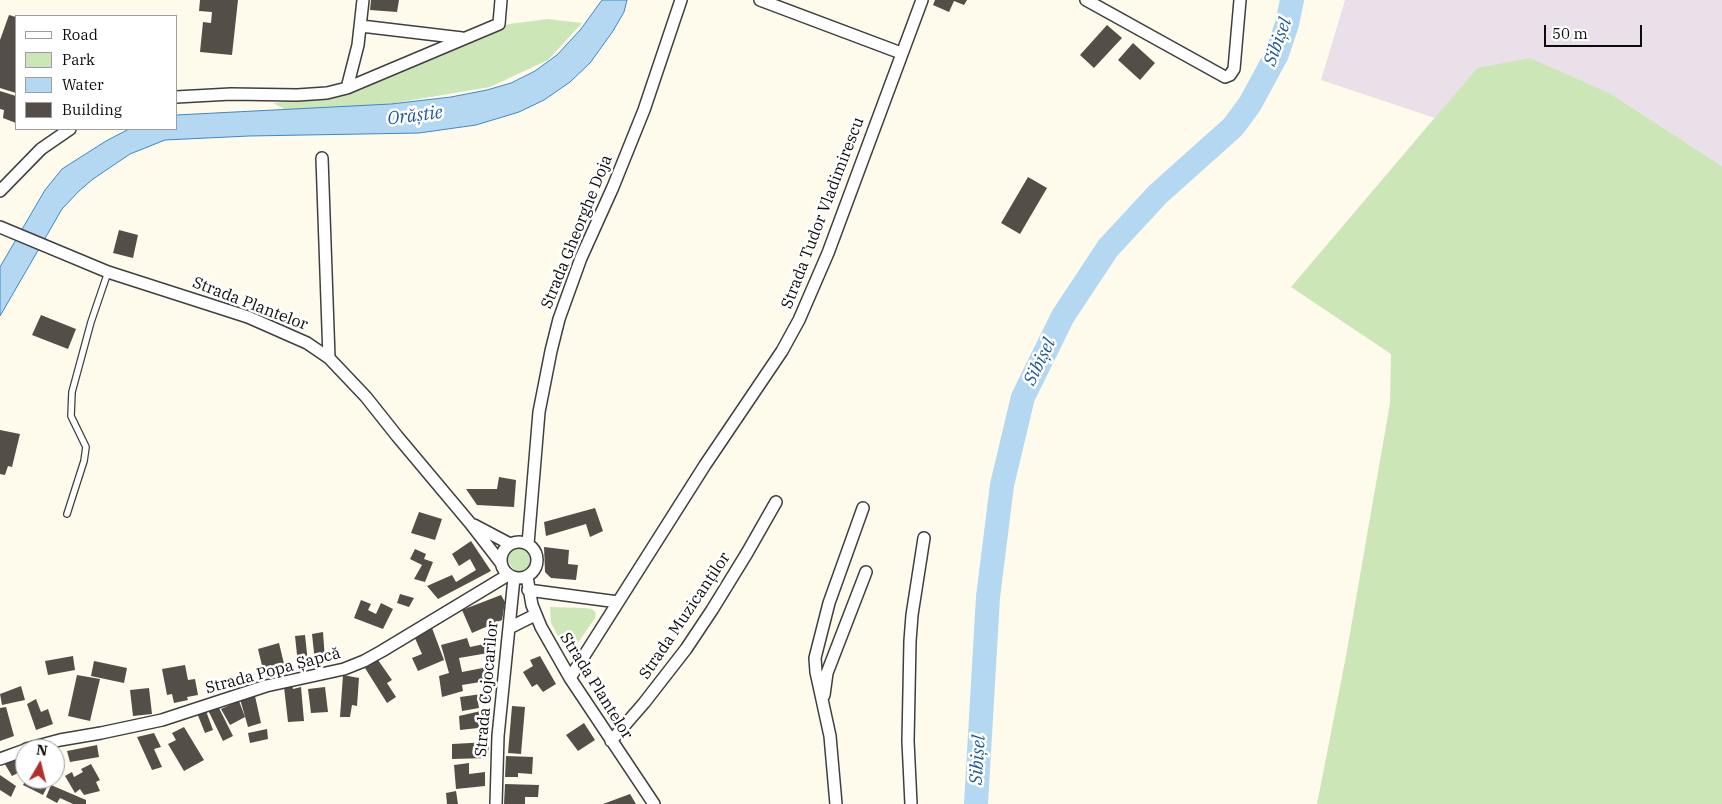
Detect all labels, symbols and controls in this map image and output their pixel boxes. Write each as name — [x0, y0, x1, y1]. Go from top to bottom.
legend — [15, 15, 178, 130]
water label: Sibișel — [1259, 15, 1297, 69]
scale bar — [1547, 15, 1644, 47]
text: 50 m — [1552, 24, 1588, 43]
text: Road — [62, 25, 98, 44]
text: Park — [62, 50, 95, 69]
text: Water — [62, 75, 104, 94]
text: Building — [62, 100, 122, 119]
water label: Orăștie — [386, 102, 444, 130]
street label: Strada Tudor Vladimirescu — [778, 115, 868, 311]
street label: Strada Gheorghe Doja — [537, 152, 617, 312]
street label: Strada Plantelor — [190, 273, 310, 335]
water label: Sibișel — [1019, 335, 1061, 389]
street label: Strada Muzicanților — [635, 549, 735, 683]
street label: Strada Cojocarilor — [471, 620, 503, 758]
street label: Strada Plantelor — [556, 629, 636, 743]
street label: Strada Popa Șapcă — [203, 644, 343, 698]
water label: Sibișel — [965, 734, 991, 786]
north arrow — [15, 739, 65, 789]
text: N — [35, 740, 49, 760]

